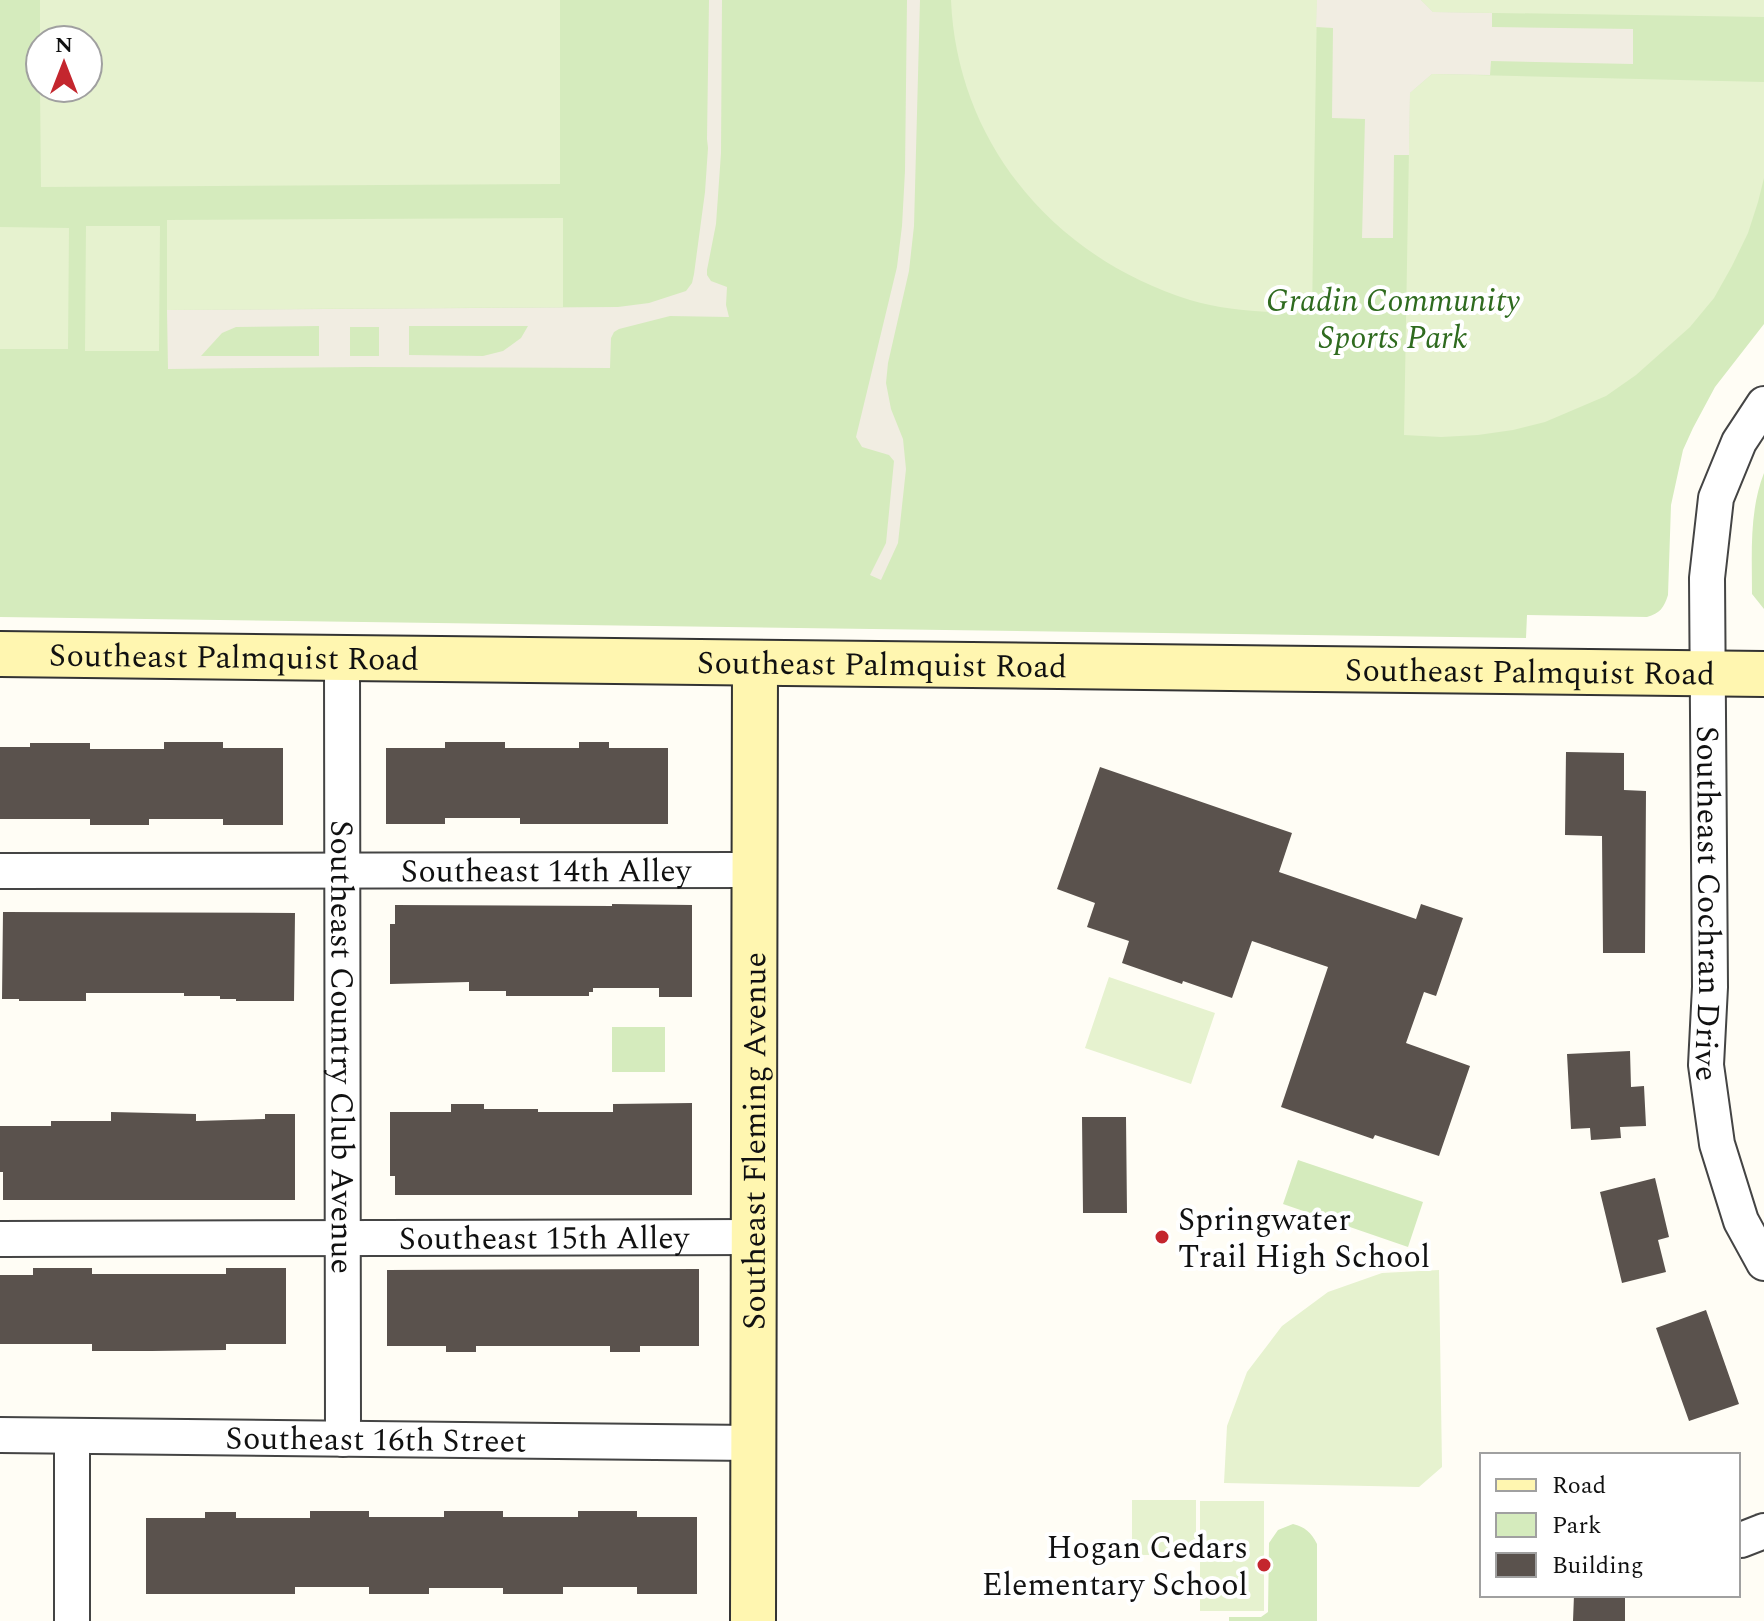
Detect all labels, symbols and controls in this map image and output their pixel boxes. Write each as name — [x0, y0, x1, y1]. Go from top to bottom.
north arrow — [24, 24, 104, 104]
text: N — [55, 29, 73, 62]
park label: Gradin Community Sports Park — [1266, 277, 1520, 363]
street label: Southeast Palmquist Road — [49, 632, 419, 685]
street label: Southeast Palmquist Road — [697, 639, 1067, 692]
street label: Southeast Palmquist Road — [1345, 646, 1715, 699]
street label: Southeast Cochran Drive — [1680, 726, 1733, 1084]
street label: Southeast Country Club Avenue — [316, 820, 366, 1274]
street label: Southeast 14th Alley — [401, 847, 693, 896]
street label: Southeast Fleming Avenue — [731, 952, 780, 1330]
place label: Springwater Trail High School — [1178, 1196, 1430, 1282]
street label: Southeast 15th Alley — [399, 1214, 691, 1264]
marker: Springwater Trail High School — [1153, 1228, 1171, 1246]
street label: Southeast 16th Street — [225, 1414, 527, 1467]
legend — [1480, 1453, 1740, 1597]
text: Road — [1552, 1468, 1606, 1504]
text: Park — [1552, 1508, 1602, 1544]
place label: Hogan Cedars Elementary School — [982, 1524, 1248, 1610]
text: Building — [1552, 1548, 1644, 1584]
marker: Hogan Cedars Elementary School — [1255, 1556, 1273, 1574]

